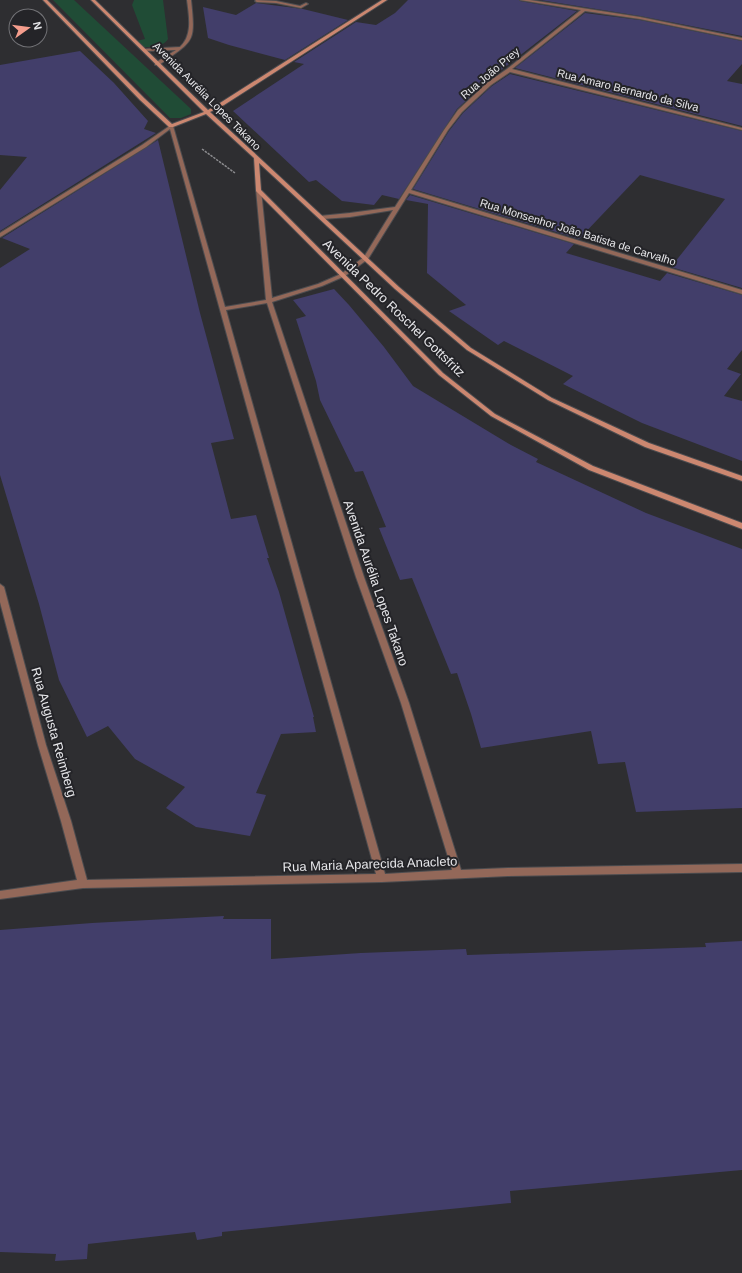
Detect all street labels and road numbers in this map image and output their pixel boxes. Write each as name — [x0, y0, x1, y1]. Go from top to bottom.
street label: Avenida Aurélia Lopes Takano — [151, 40, 263, 152]
street label: Rua João Prey — [458, 45, 522, 101]
street label: Rua Amaro Bernardo da Silva — [556, 67, 701, 114]
street label: Rua Monsenhor João Batista de Carvalho — [479, 196, 677, 268]
street label: Avenida Pedro Roschel Gottsfritz — [320, 236, 468, 380]
street label: Avenida Aurélia Lopes Takano — [341, 498, 411, 668]
street label: Rua Augusta Reimberg — [28, 665, 80, 799]
street label: Rua Maria Aparecida Anacleto — [282, 853, 458, 875]

